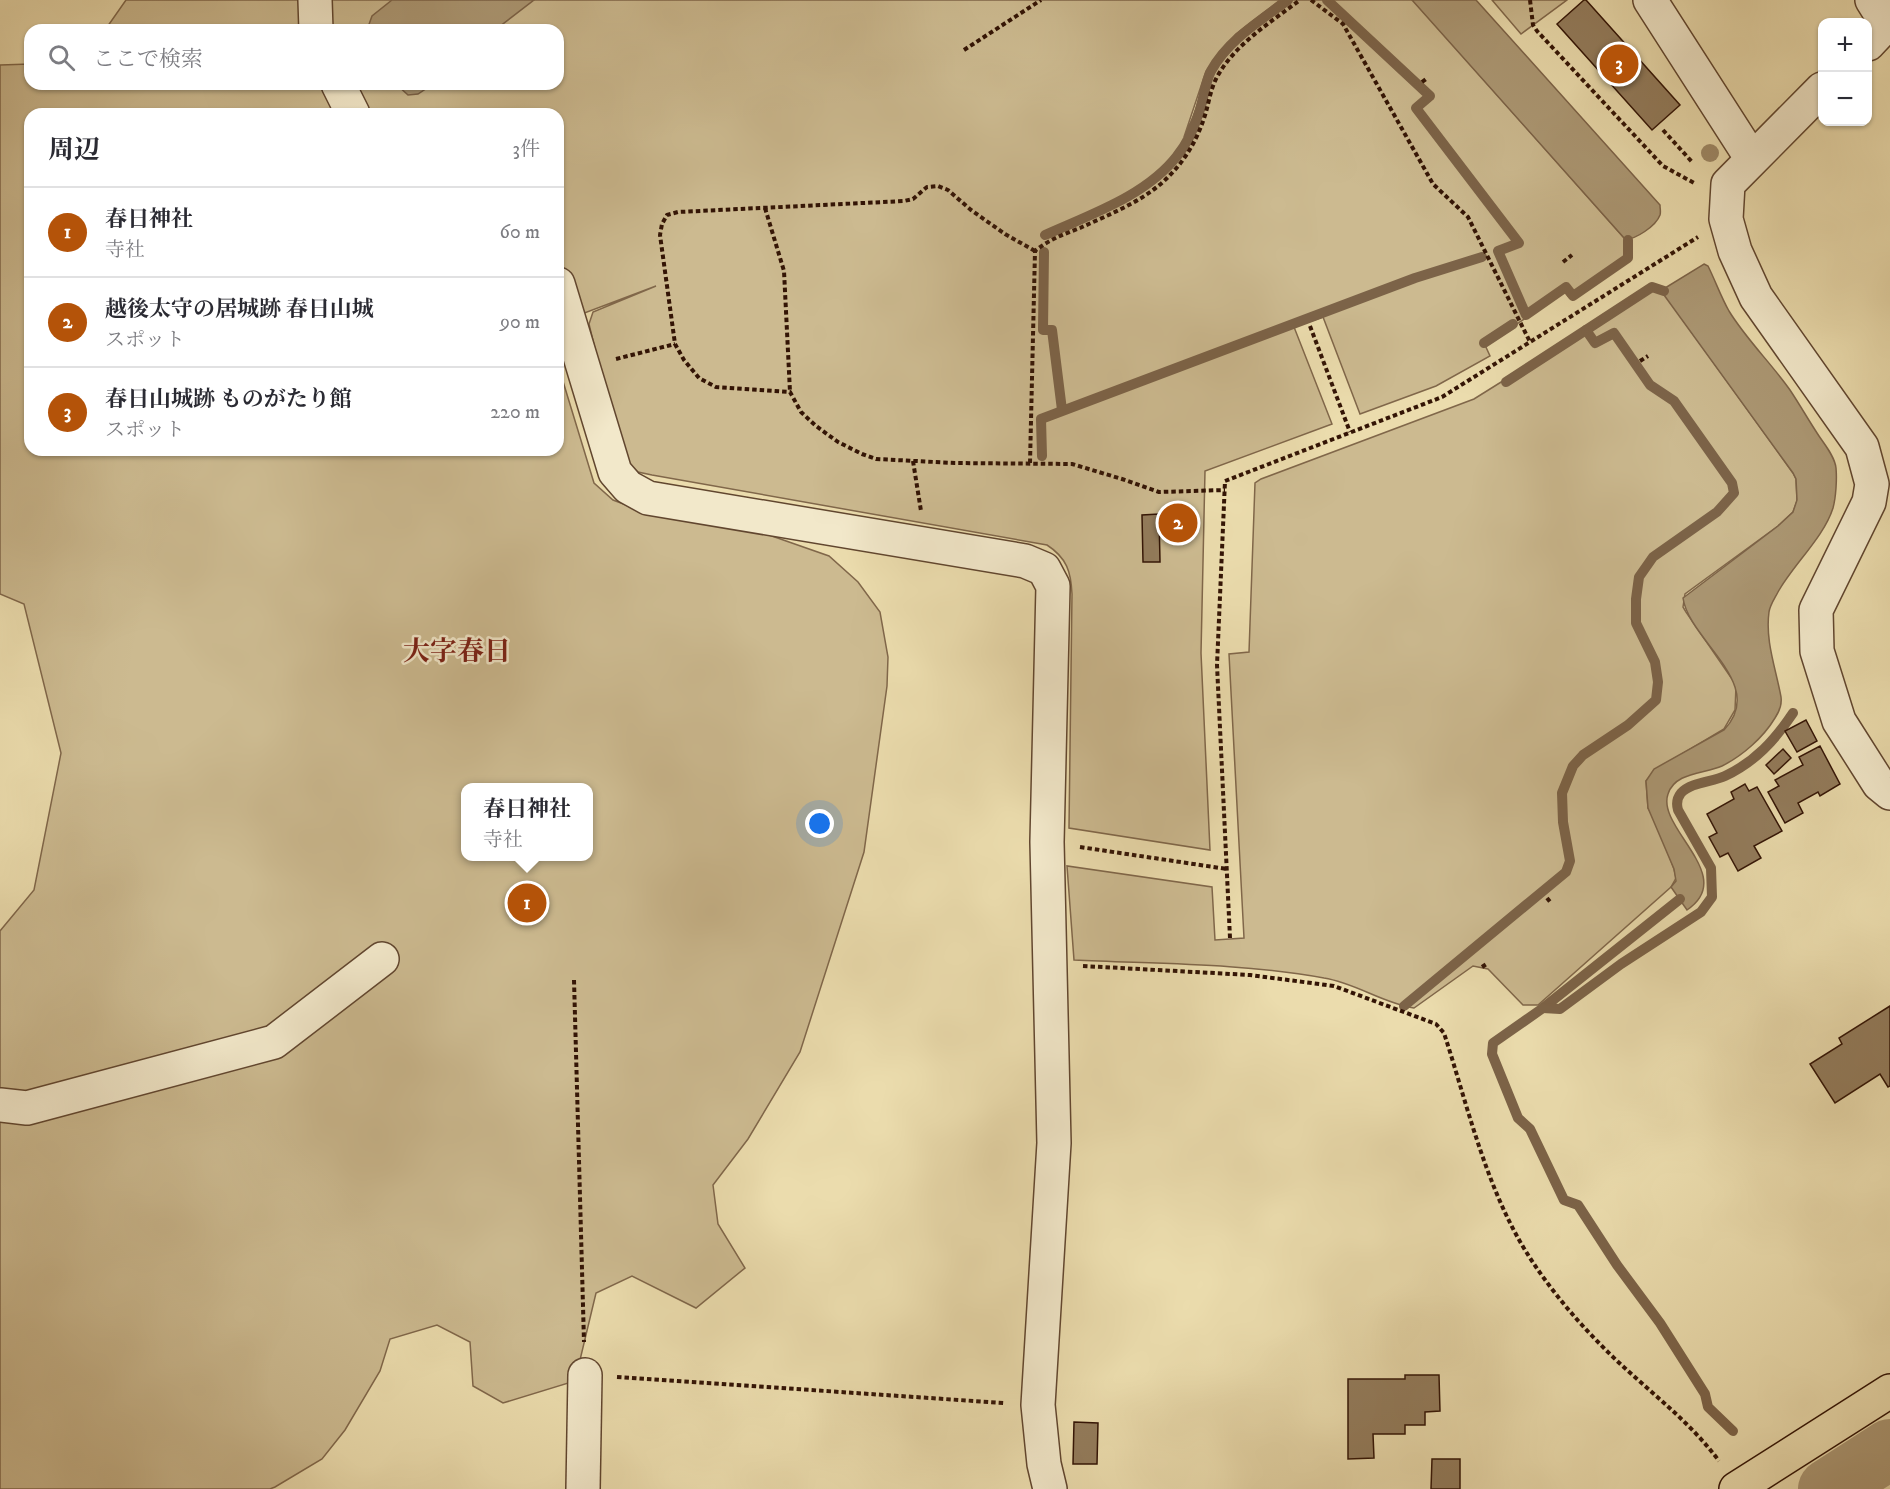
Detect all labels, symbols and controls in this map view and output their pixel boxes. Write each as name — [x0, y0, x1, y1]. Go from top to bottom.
map controls — [1818, 18, 1872, 126]
button: + — [1818, 18, 1872, 72]
search box — [24, 24, 564, 90]
icon: search — [45, 41, 78, 74]
pin: 3 — [1600, 42, 1638, 86]
text: ここで検索 — [93, 46, 203, 73]
button: − — [1818, 72, 1872, 126]
text: 周辺 — [48, 134, 100, 167]
text: 3件 — [513, 137, 540, 162]
text: 春日神社 — [105, 206, 193, 233]
text: 1 — [64, 220, 71, 245]
text: 60 m — [500, 220, 540, 245]
text: 寺社 — [105, 238, 145, 263]
text: 越後太守の居城跡 春日山城 — [105, 296, 374, 323]
text: 2 — [63, 310, 72, 335]
text: 90 m — [500, 310, 540, 335]
text: スポット — [105, 328, 185, 353]
text: 春日山城跡 ものがたり館 — [105, 386, 352, 413]
text: 3 — [64, 400, 71, 425]
text: 220 m — [490, 400, 540, 425]
text: スポット — [105, 418, 185, 443]
pin: 2 — [1158, 500, 1198, 546]
district label: 大字春日 — [403, 635, 511, 669]
popup — [461, 783, 593, 861]
text: 春日神社 — [483, 796, 571, 823]
your location — [805, 809, 834, 838]
text: 寺社 — [483, 828, 523, 853]
pin: 1 — [508, 880, 546, 926]

